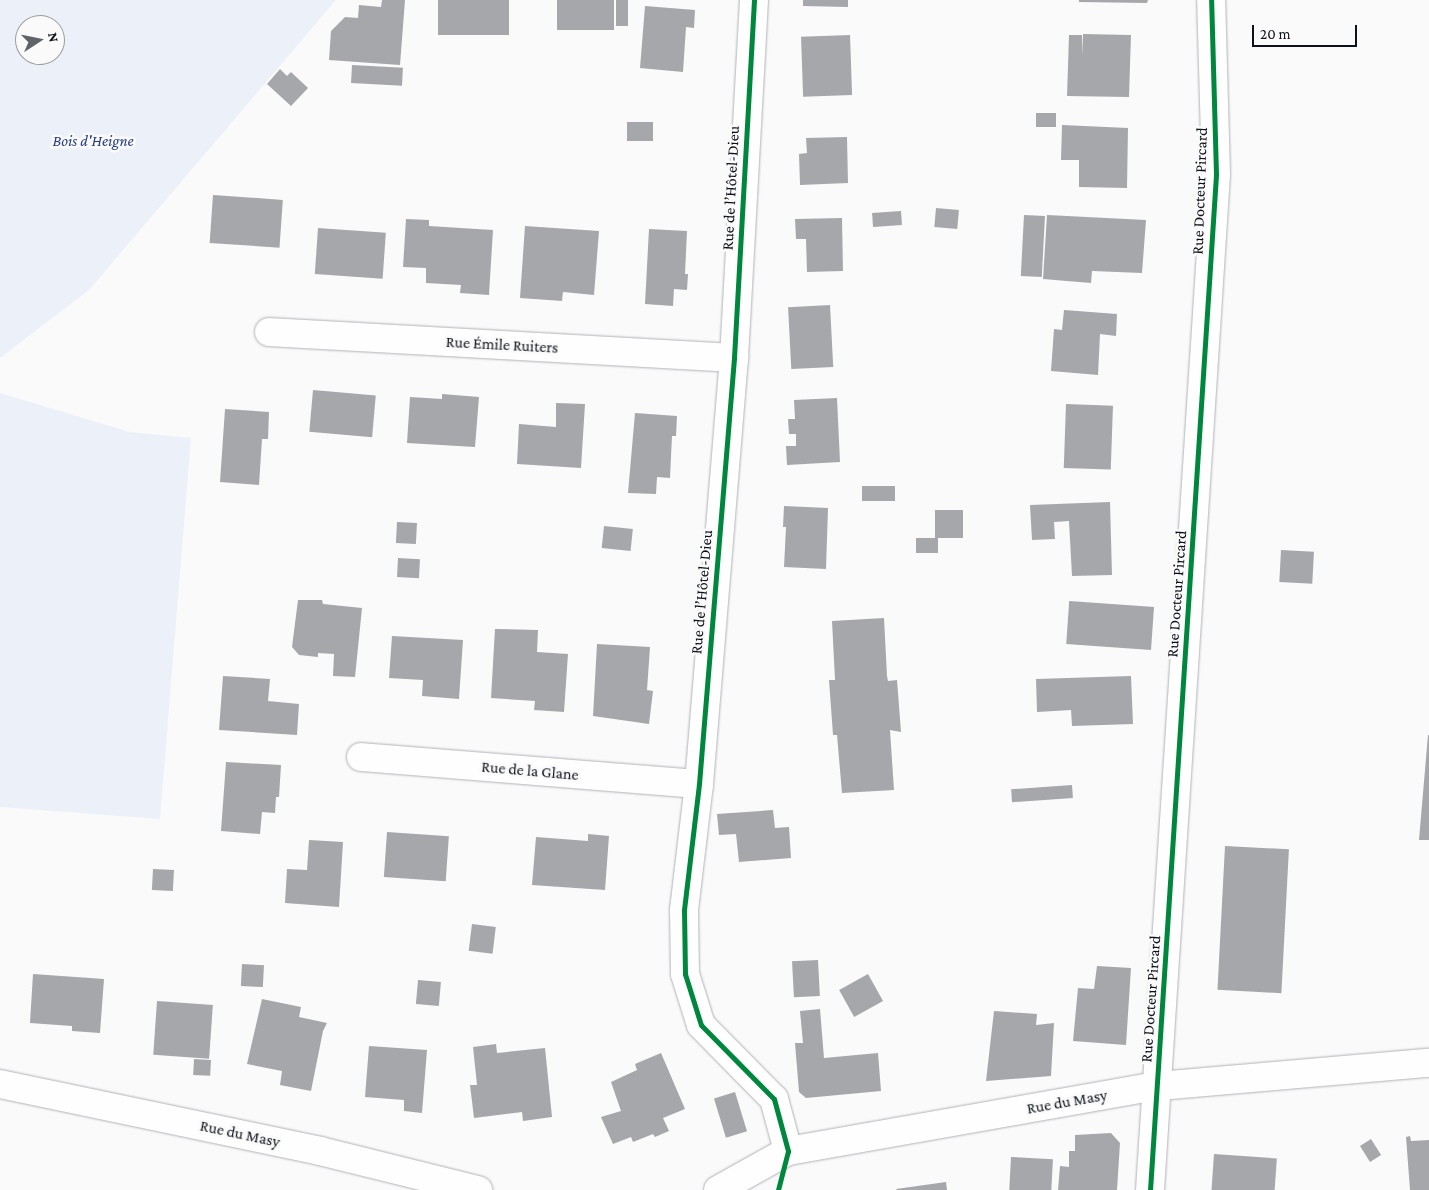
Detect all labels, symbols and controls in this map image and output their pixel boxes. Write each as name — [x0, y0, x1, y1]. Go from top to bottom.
north arrow — [15, 15, 65, 65]
scale bar — [1254, 15, 1359, 47]
text: 20 m — [1260, 26, 1291, 42]
text: N — [45, 31, 63, 44]
street label: Rue de l’Hôtel-Dieu — [718, 125, 744, 251]
street label: Rue Docteur Pircard — [1188, 127, 1212, 255]
park label: Bois d'Heigne — [52, 131, 134, 151]
street label: Rue Émile Ruiters — [445, 332, 559, 358]
street label: Rue de l’Hôtel-Dieu — [687, 529, 717, 655]
street label: Rue Docteur Pircard — [1163, 530, 1191, 658]
street label: Rue de la Glane — [481, 757, 579, 785]
street label: Rue Docteur Pircard — [1137, 935, 1165, 1063]
street label: Rue du Masy — [1025, 1085, 1109, 1119]
street label: Rue du Masy — [198, 1116, 282, 1152]

